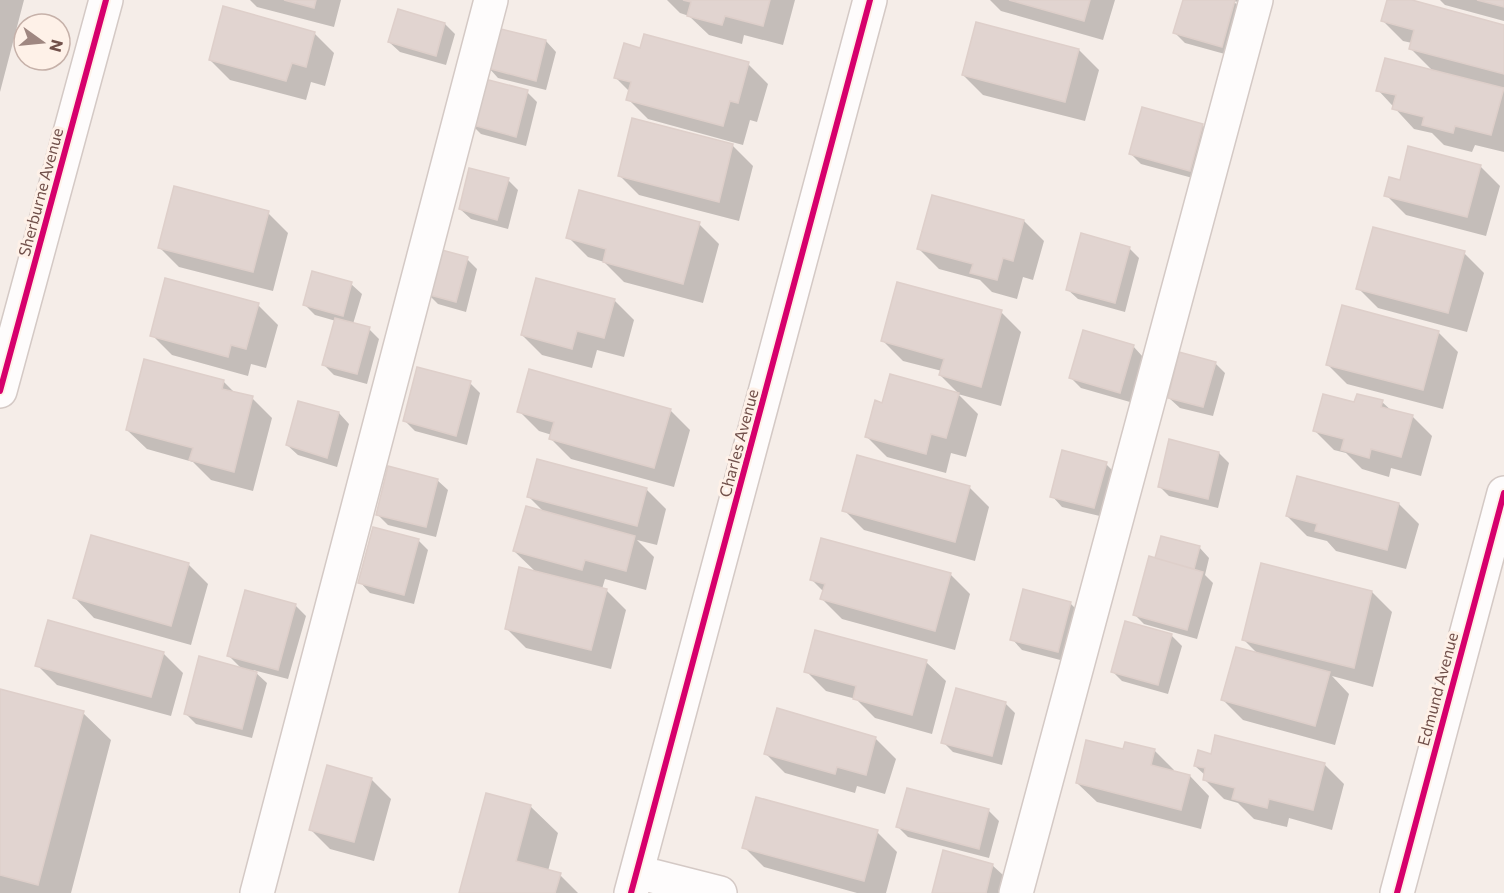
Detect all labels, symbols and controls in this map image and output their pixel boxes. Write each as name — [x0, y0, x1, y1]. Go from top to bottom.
north arrow — [12, 12, 72, 72]
text: N — [46, 38, 68, 54]
street label: Sherburne Avenue — [14, 126, 66, 258]
street label: Charles Avenue — [714, 387, 762, 499]
street label: Edmund Avenue — [1413, 630, 1461, 748]

